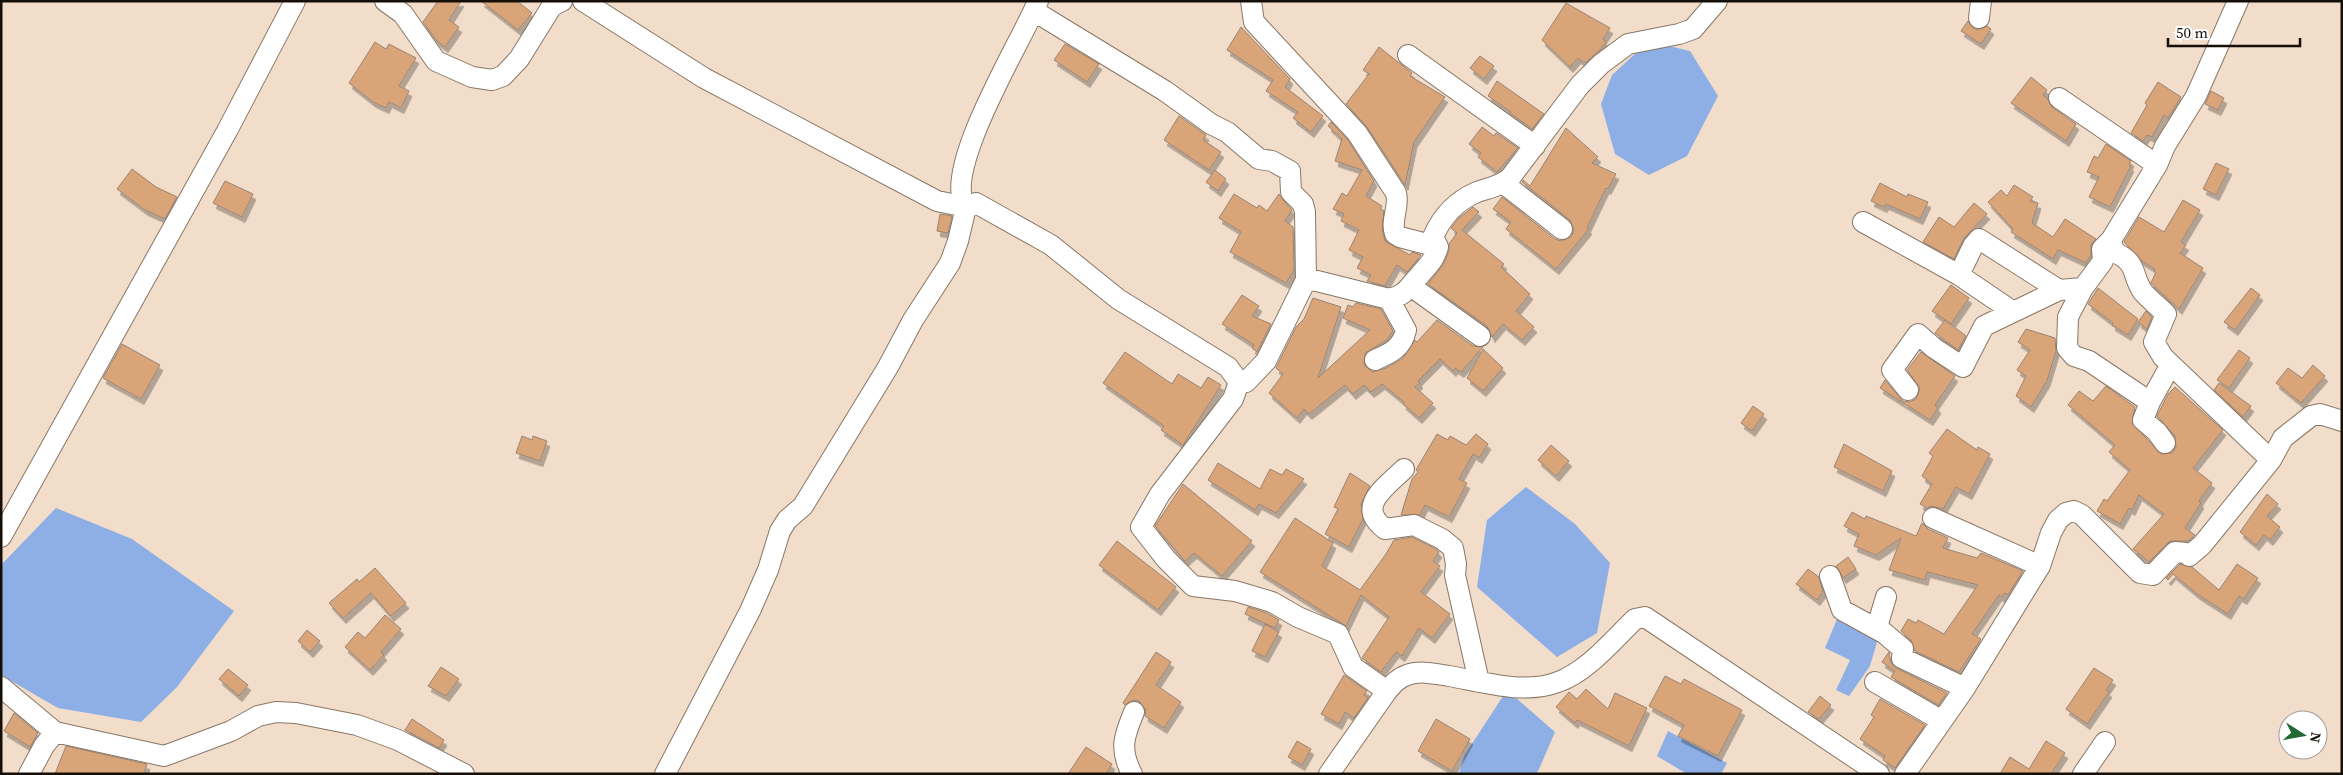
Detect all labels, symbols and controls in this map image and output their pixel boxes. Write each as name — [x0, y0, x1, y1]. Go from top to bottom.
scale bar — [2168, 15, 2300, 47]
text: 50 m — [2176, 22, 2208, 43]
north arrow — [2278, 710, 2328, 760]
text: N — [2305, 731, 2327, 744]

